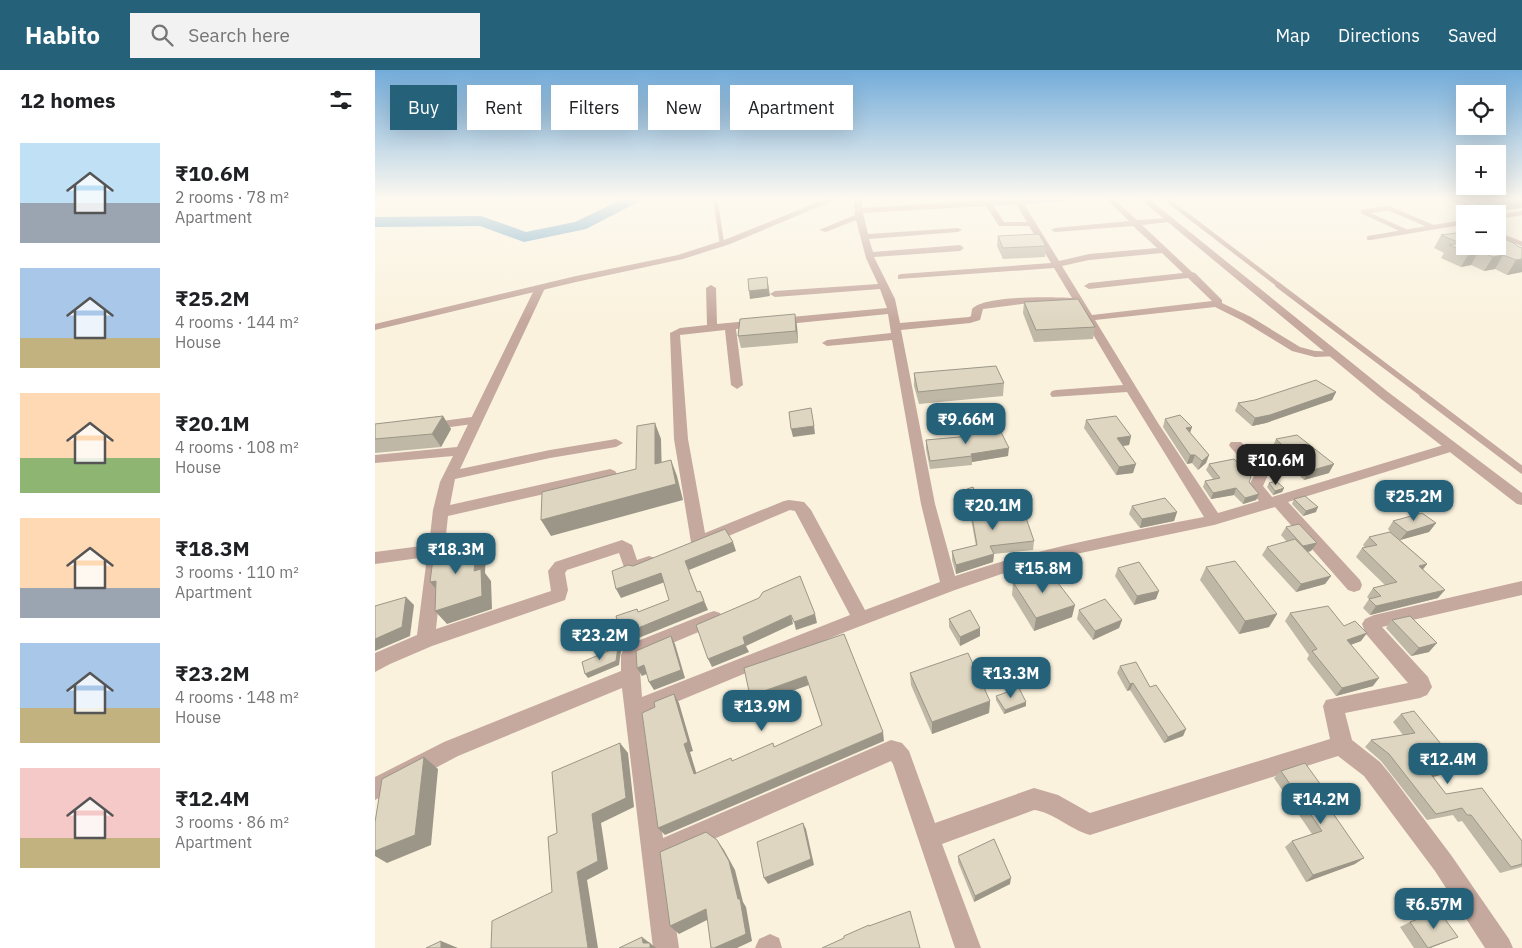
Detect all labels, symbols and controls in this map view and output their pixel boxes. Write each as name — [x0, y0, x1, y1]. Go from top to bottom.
search box — [130, 13, 480, 58]
text: Habito — [25, 19, 100, 51]
icon: search — [148, 21, 176, 49]
text: Search here — [188, 23, 290, 47]
text: Map — [1275, 24, 1310, 47]
text: Directions — [1338, 24, 1420, 47]
text: Saved — [1448, 24, 1497, 47]
chip: Buy — [390, 85, 457, 130]
chip: Rent — [467, 85, 541, 130]
chip: Filters — [551, 85, 638, 130]
chip: New — [648, 85, 720, 130]
chip: Apartment — [730, 85, 853, 130]
map controls — [1456, 85, 1506, 255]
button: locate — [1456, 85, 1506, 135]
text: 12 homes — [20, 86, 116, 114]
icon: filters — [327, 86, 355, 114]
button: + — [1456, 145, 1506, 195]
text: ₹10.6M — [175, 159, 250, 187]
icon: home — [60, 163, 120, 223]
text: 2 rooms · 78 m² — [175, 187, 289, 207]
button: − — [1456, 205, 1506, 255]
text: Apartment — [175, 207, 252, 227]
text: ₹25.2M — [175, 284, 250, 312]
icon: home — [60, 288, 120, 348]
text: 4 rooms · 144 m² — [175, 312, 299, 332]
text: House — [175, 332, 221, 352]
pin: ₹9.66M — [925, 402, 1007, 445]
text: ₹20.1M — [175, 409, 250, 437]
text: ₹9.66M — [938, 409, 994, 429]
icon: home — [60, 413, 120, 473]
text: 4 rooms · 108 m² — [175, 437, 299, 457]
pin: ₹10.6M — [1235, 444, 1317, 486]
text: ₹10.6M — [1248, 450, 1304, 470]
text: House — [175, 457, 221, 477]
pin: ₹25.2M — [1373, 480, 1455, 522]
text: ₹25.2M — [1386, 486, 1442, 506]
pin: ₹20.1M — [952, 488, 1034, 531]
text: ₹20.1M — [965, 495, 1021, 515]
pin: ₹18.3M — [415, 532, 497, 575]
text: ₹18.3M — [175, 534, 250, 562]
icon: home — [60, 538, 120, 598]
text: ₹18.3M — [428, 539, 484, 559]
pin: ₹15.8M — [1002, 552, 1084, 594]
text: ₹15.8M — [1015, 558, 1071, 578]
text: 3 rooms · 110 m² — [175, 562, 299, 582]
text: Apartment — [175, 582, 252, 602]
pin: ₹23.2M — [559, 618, 641, 661]
text: ₹23.2M — [572, 625, 628, 645]
pin: ₹13.3M — [970, 656, 1052, 699]
text: ₹23.2M — [175, 659, 250, 687]
icon: home — [60, 663, 120, 723]
text: ₹13.3M — [983, 663, 1039, 683]
text: 4 rooms · 148 m² — [175, 687, 299, 707]
pin: ₹13.9M — [721, 690, 803, 732]
text: ₹13.9M — [734, 696, 790, 716]
text: House — [175, 707, 221, 727]
pin: ₹12.4M — [1407, 742, 1489, 785]
text: ₹12.4M — [1420, 749, 1476, 769]
pin: ₹14.2M — [1280, 782, 1362, 825]
text: ₹12.4M — [175, 784, 250, 812]
icon: home — [60, 788, 120, 848]
text: ₹14.2M — [1293, 789, 1349, 809]
text: 3 rooms · 86 m² — [175, 812, 289, 832]
text: Apartment — [175, 832, 252, 852]
pin: ₹6.57M — [1393, 888, 1475, 930]
text: ₹6.57M — [1406, 894, 1462, 914]

